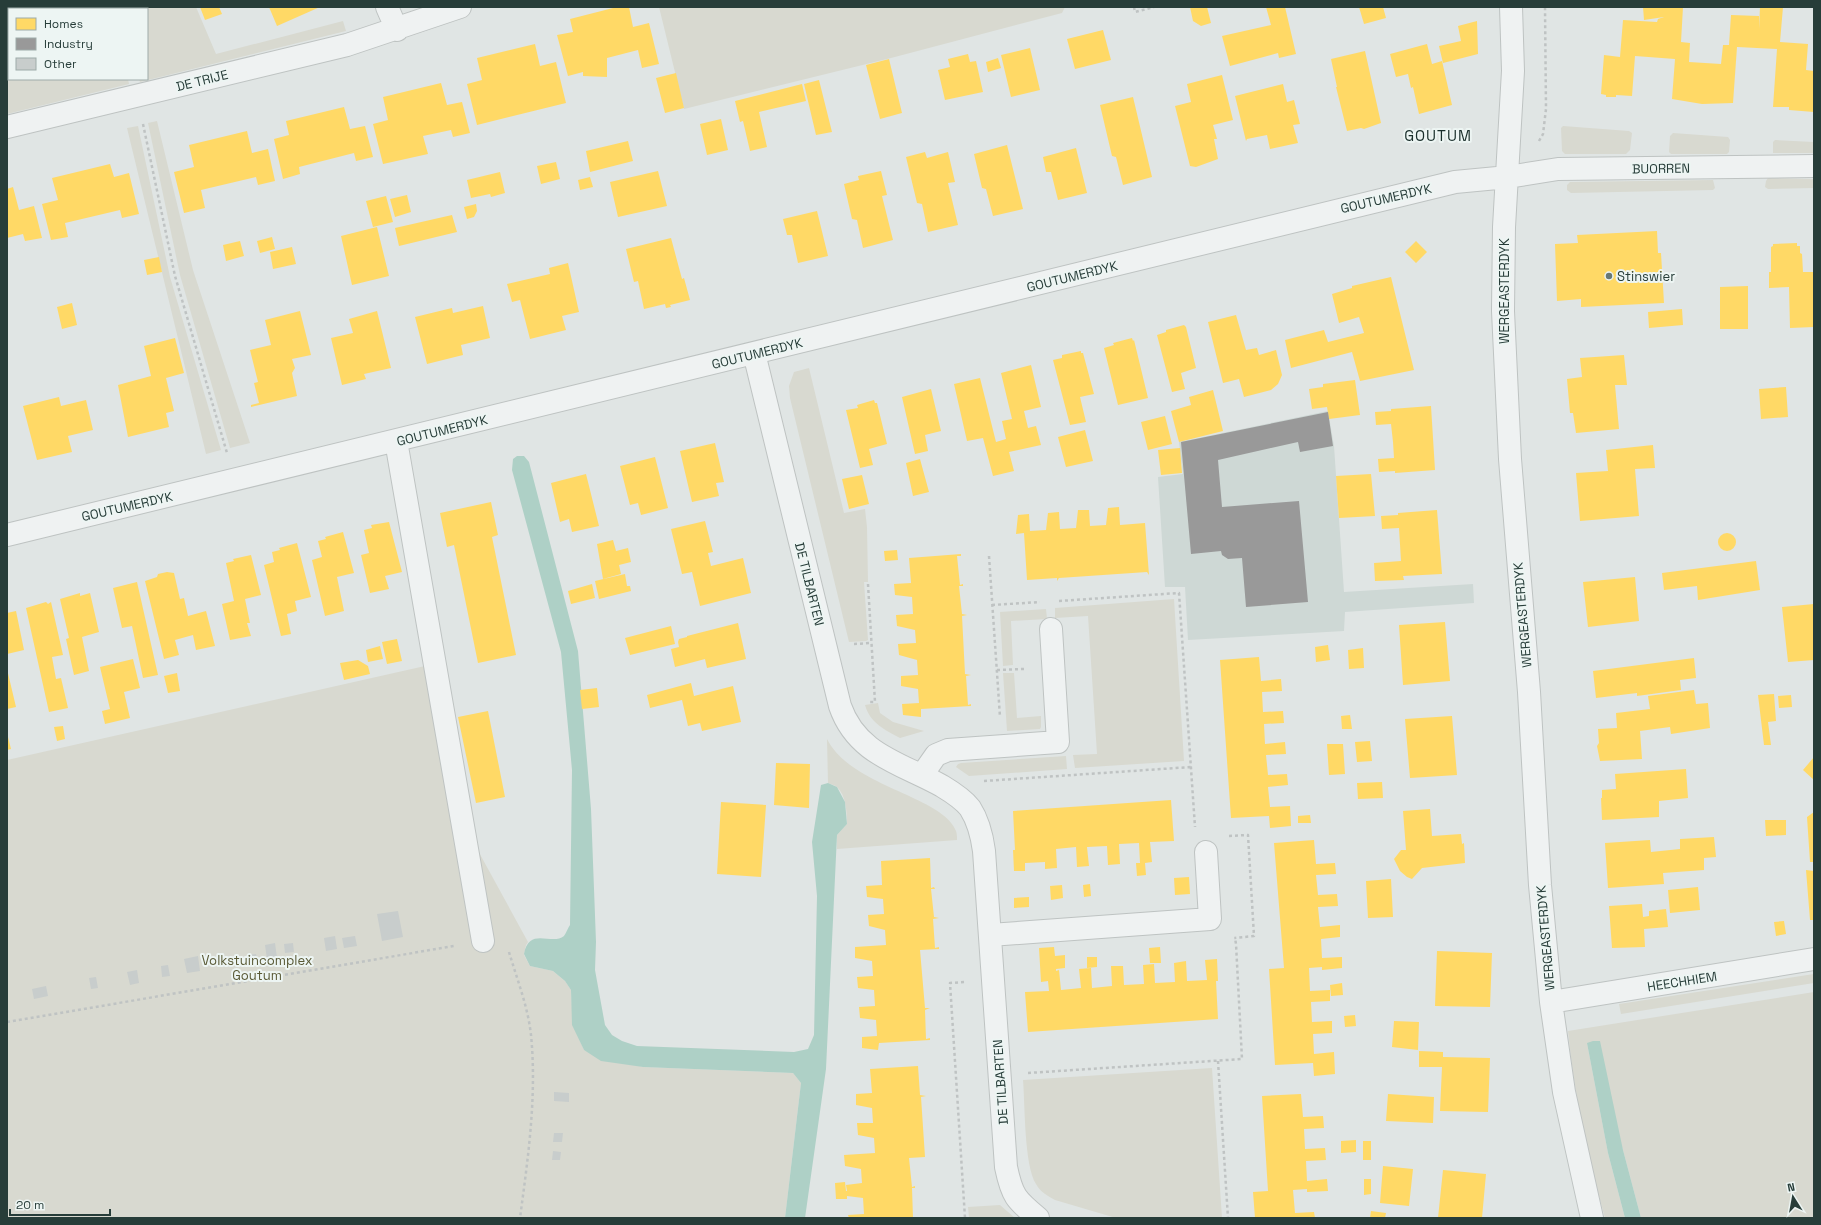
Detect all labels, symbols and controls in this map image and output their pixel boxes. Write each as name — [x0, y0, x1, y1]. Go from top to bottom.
legend — [8, 8, 148, 80]
text: Homes — [44, 16, 83, 32]
text: Industry — [44, 36, 93, 52]
text: Other — [44, 56, 77, 72]
street label: DE TRIJE — [174, 66, 230, 95]
district label: GOUTUM — [1404, 126, 1472, 145]
street label: BUORREN — [1632, 159, 1690, 178]
street label: GOUTUMERDYK — [1339, 180, 1433, 217]
street label: WERGEASTERDYK — [1496, 238, 1513, 344]
street label: GOUTUMERDYK — [1025, 257, 1119, 296]
place label: Stinswier — [1617, 268, 1675, 285]
marker: Stinswier — [1604, 271, 1614, 281]
street label: GOUTUMERDYK — [710, 334, 804, 373]
street label: GOUTUMERDYK — [395, 411, 489, 450]
street label: GOUTUMERDYK — [80, 488, 174, 525]
street label: DE TILBARTEN — [791, 541, 828, 628]
street label: WERGEASTERDYK — [1509, 561, 1536, 668]
street label: WERGEASTERDYK — [1532, 884, 1559, 991]
park label: Volkstuincomplex Goutum — [202, 952, 313, 984]
street label: HEECHHIEM — [1646, 968, 1718, 995]
street label: DE TILBARTEN — [989, 1039, 1012, 1125]
north arrow — [1773, 1177, 1813, 1217]
text: N — [1786, 1180, 1796, 1195]
scale bar — [10, 1191, 110, 1217]
text: 20 m — [16, 1197, 44, 1213]

